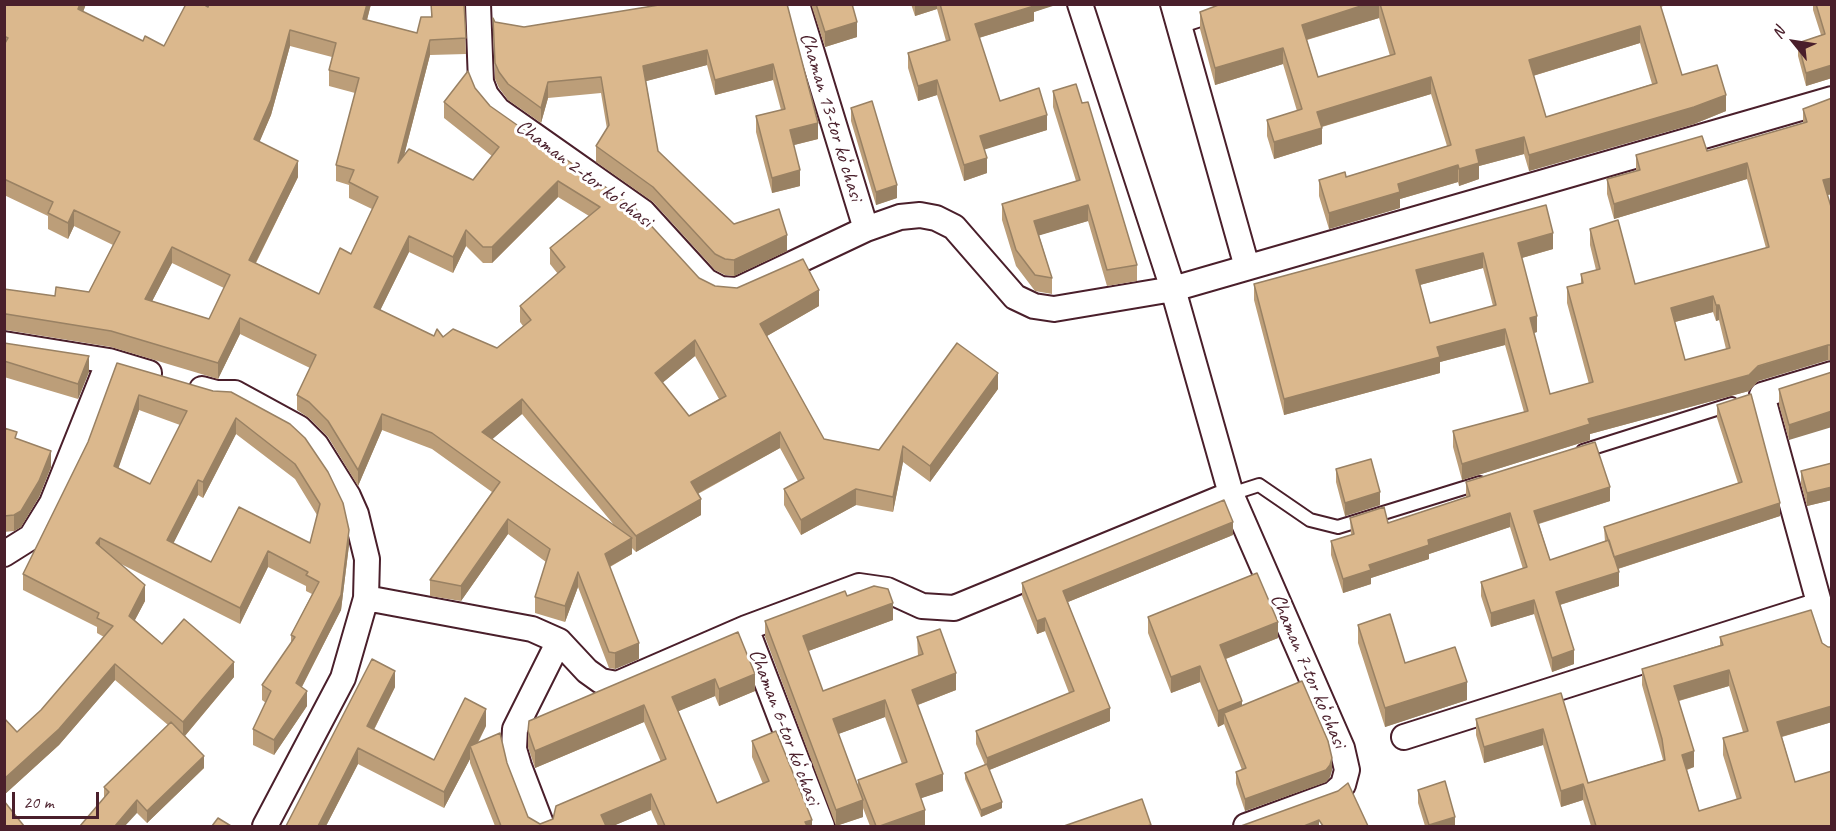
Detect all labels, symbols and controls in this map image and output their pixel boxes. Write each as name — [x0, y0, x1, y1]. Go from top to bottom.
north arrow — [1764, 12, 1824, 72]
text: N — [1767, 24, 1790, 42]
street label: Chaman 13-tor koʻchasi — [793, 30, 869, 204]
street label: Chaman 2-tor koʻchasi — [510, 114, 658, 234]
street label: Chaman 7-tor koʻchasi — [1264, 590, 1352, 752]
street label: Chaman 6-tor koʻchasi — [743, 645, 825, 809]
scale bar — [15, 780, 102, 818]
text: 20 m — [23, 791, 54, 813]

